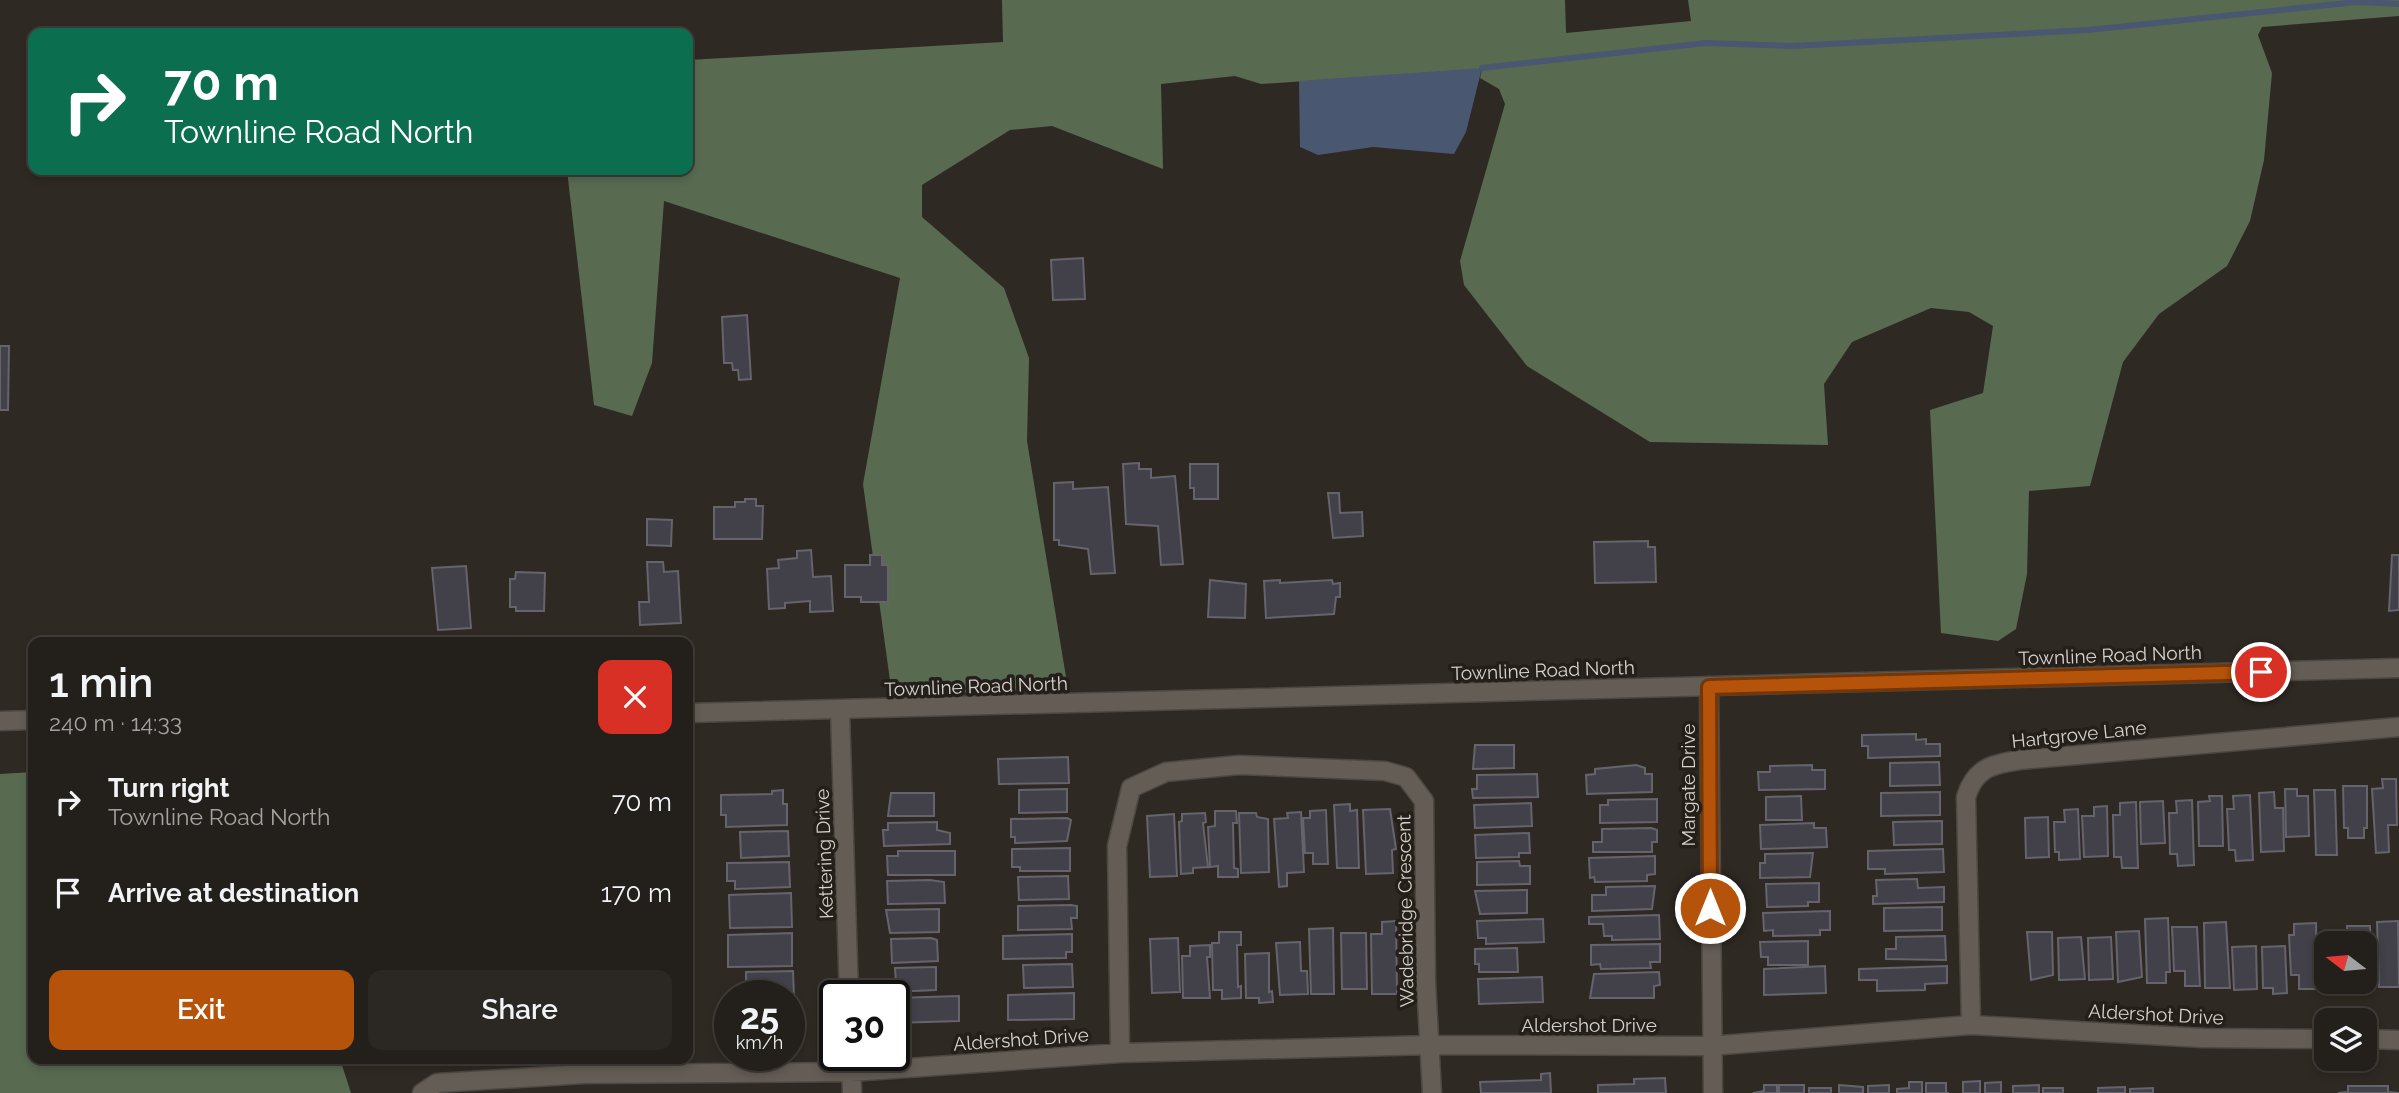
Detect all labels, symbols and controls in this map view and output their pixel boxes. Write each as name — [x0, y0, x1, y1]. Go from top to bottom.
text: 70 m — [164, 54, 279, 111]
icon: right — [49, 56, 140, 147]
text: Townline Road North — [164, 113, 473, 150]
street label: Townline Road North — [2018, 641, 2202, 669]
pin — [2231, 642, 2291, 702]
icon: arrive — [2242, 653, 2280, 691]
street label: Townline Road North — [1451, 656, 1635, 684]
text: 1 min — [49, 658, 153, 707]
button: close — [598, 660, 672, 734]
street label: Townline Road North — [884, 672, 1068, 700]
text: 240 m · 14:33 — [49, 709, 182, 736]
street label: Hartgrove Lane — [2010, 716, 2148, 752]
street label: Margate Drive — [1677, 724, 1699, 846]
text: Turn right — [108, 773, 229, 803]
icon: right — [49, 783, 87, 821]
text: 70 m — [612, 787, 672, 817]
street label: Kettering Drive — [811, 789, 837, 919]
text: Townline Road North — [108, 803, 330, 830]
street label: Wadebridge Crescent — [1392, 814, 1418, 1008]
position arrow — [1673, 871, 1747, 945]
icon: arrive — [49, 874, 87, 912]
text: Arrive at destination — [108, 878, 359, 908]
text: 170 m — [601, 878, 672, 908]
north arrow — [2314, 931, 2376, 994]
map controls — [2314, 931, 2377, 1071]
button: Exit — [49, 970, 354, 1050]
button: Share — [368, 970, 672, 1050]
speed limit sign: 30 — [819, 980, 910, 1071]
text: 25 — [740, 996, 779, 1037]
street label: Aldershot Drive — [2088, 999, 2224, 1029]
button: layers — [2314, 1008, 2377, 1071]
street label: Aldershot Drive — [1521, 1014, 1657, 1036]
street label: Aldershot Drive — [953, 1023, 1089, 1055]
text: km/h — [736, 1032, 783, 1053]

